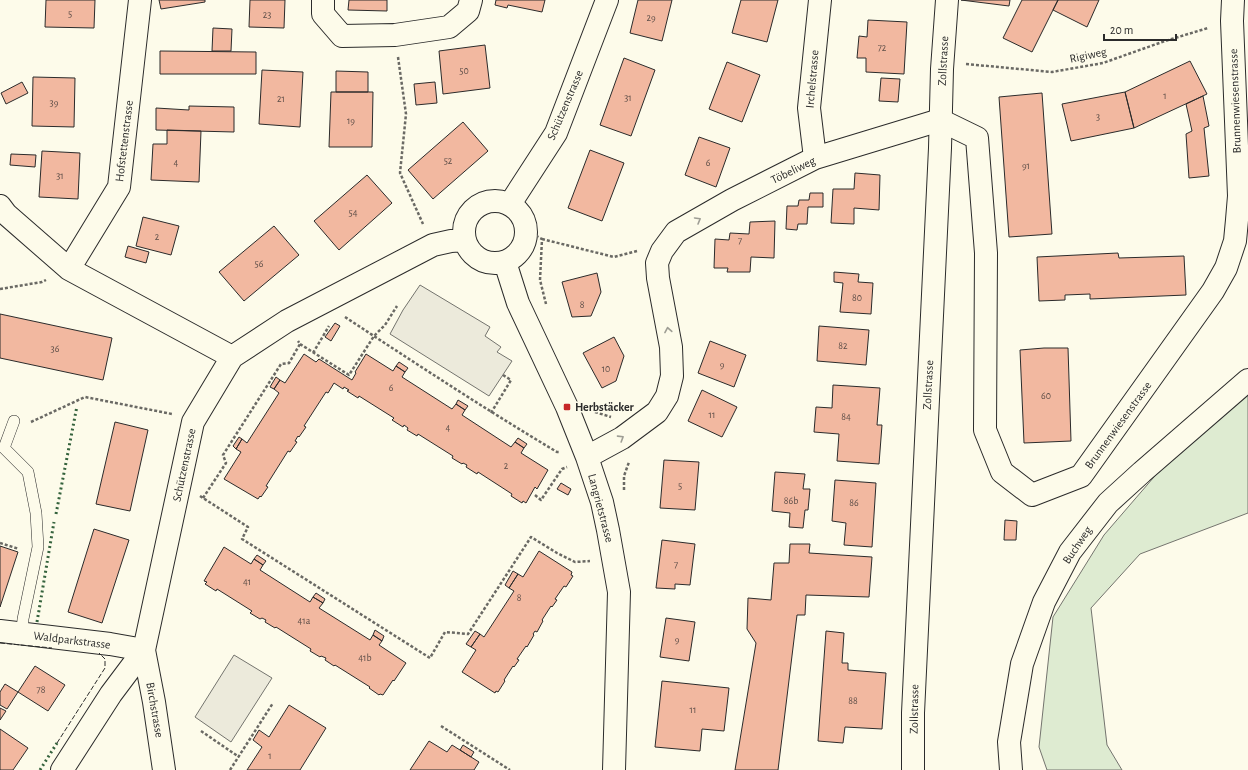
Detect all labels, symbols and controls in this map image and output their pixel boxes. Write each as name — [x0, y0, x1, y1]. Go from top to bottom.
house number: 5 — [68, 9, 72, 19]
house number: 23 — [263, 10, 271, 20]
house number: 29 — [646, 13, 656, 23]
scale bar — [1104, 16, 1176, 42]
text: 20 m — [1110, 24, 1133, 36]
street label: Zollstrasse — [936, 36, 950, 86]
house number: 72 — [878, 43, 887, 53]
street label: Rigiweg — [1068, 45, 1108, 65]
street label: Irchelstrasse — [803, 49, 821, 109]
street label: Brunnenwiesenstrasse — [1227, 49, 1243, 153]
house number: 50 — [459, 66, 469, 76]
street label: Schützenstrasse — [545, 68, 585, 142]
house number: 1 — [1163, 91, 1167, 101]
house number: 31 — [624, 93, 632, 103]
house number: 21 — [277, 94, 285, 104]
house number: 39 — [50, 98, 59, 108]
street label: Hofstettenstrasse — [113, 100, 135, 182]
house number: 3 — [1096, 112, 1100, 122]
house number: 19 — [347, 116, 355, 126]
street label: Töbeliweg — [769, 154, 817, 186]
house number: 52 — [444, 156, 453, 166]
house number: 4 — [174, 158, 179, 168]
house number: 6 — [706, 158, 711, 168]
house number: 91 — [1022, 161, 1030, 171]
house number: 31 — [56, 171, 64, 181]
house number: 54 — [349, 208, 358, 218]
one-way arrow — [694, 217, 701, 224]
house number: 2 — [155, 232, 160, 242]
house number: 7 — [738, 236, 742, 246]
house number: 56 — [255, 259, 264, 269]
house number: 80 — [852, 293, 862, 303]
house number: 8 — [580, 300, 585, 310]
one-way arrow — [664, 327, 672, 334]
house number: 82 — [838, 341, 848, 351]
house number: 36 — [51, 344, 60, 354]
house number: 9 — [720, 360, 725, 370]
street label: Zollstrasse — [921, 360, 935, 410]
house number: 10 — [602, 364, 610, 374]
street label: Brunnenwiesenstrasse — [1082, 379, 1154, 471]
house number: 6 — [389, 383, 394, 393]
house number: 60 — [1041, 391, 1051, 401]
place label: Herbstäcker — [575, 401, 635, 413]
marker: Herbstäcker — [562, 402, 572, 412]
house number: 11 — [709, 410, 715, 420]
house number: 84 — [841, 412, 851, 422]
house number: 4 — [446, 423, 451, 433]
street label: Schützenstrasse — [170, 427, 198, 503]
one-way arrow — [617, 435, 624, 443]
house number: 2 — [504, 461, 509, 471]
street label: Langrietstrasse — [586, 472, 616, 544]
house number: 5 — [678, 481, 682, 491]
house number: 86b — [784, 496, 798, 506]
house number: 86 — [849, 498, 859, 508]
street label: Buchweg — [1060, 524, 1094, 566]
house number: 7 — [674, 560, 678, 570]
house number: 41 — [243, 577, 251, 587]
house number: 8 — [517, 593, 522, 603]
house number: 41a — [298, 616, 311, 626]
street label: Waldparkstrasse — [33, 629, 111, 651]
house number: 9 — [675, 635, 680, 645]
house number: 41b — [358, 653, 372, 663]
street label: Birchstrasse — [144, 681, 166, 739]
street label: Zollstrasse — [908, 684, 920, 734]
house number: 78 — [37, 685, 46, 695]
house number: 88 — [848, 696, 858, 706]
house number: 11 — [690, 705, 696, 715]
house number: 1 — [268, 751, 272, 761]

